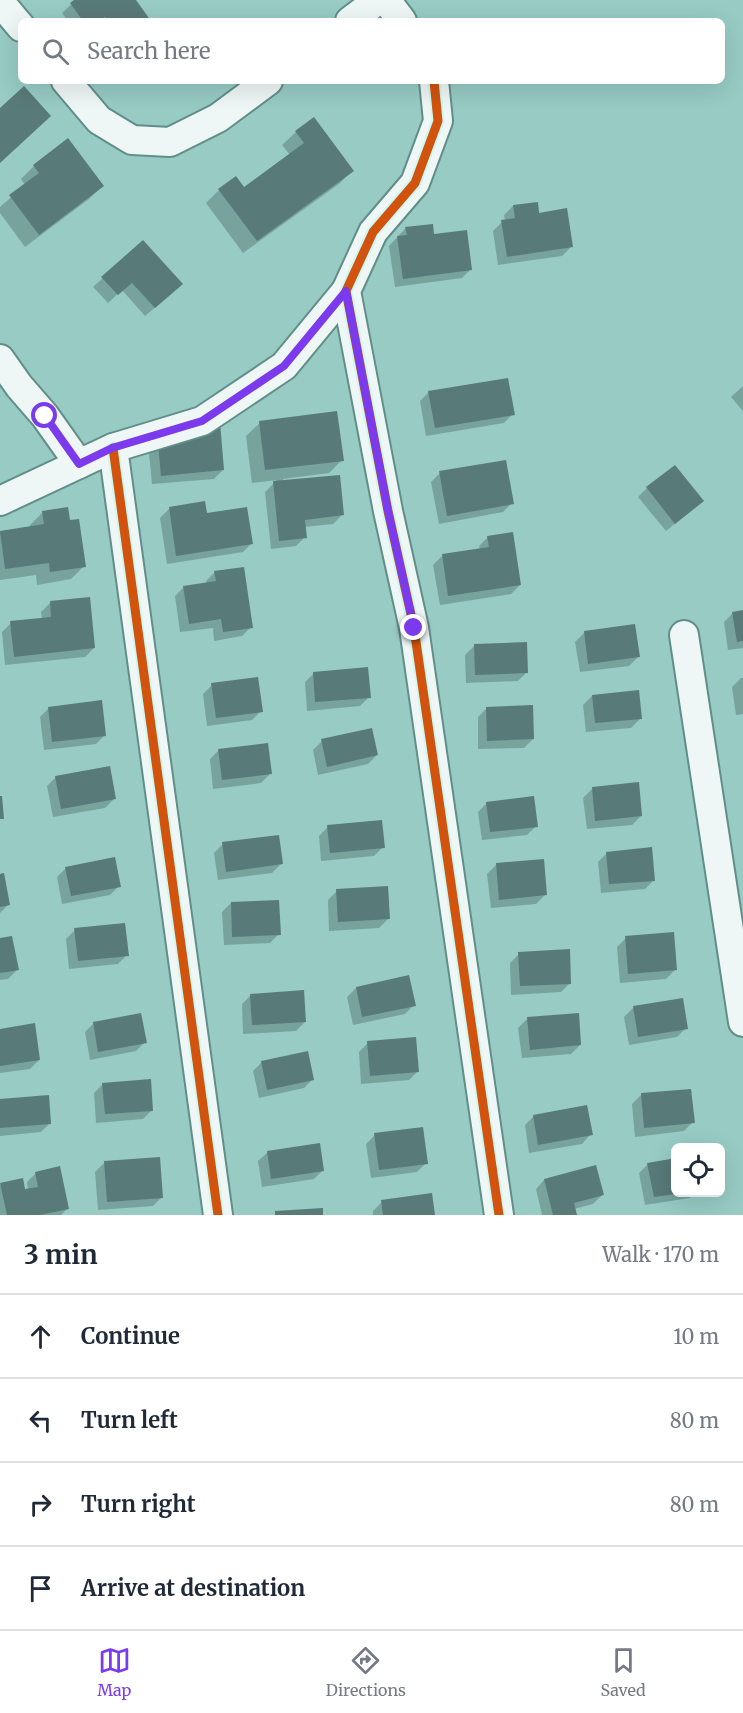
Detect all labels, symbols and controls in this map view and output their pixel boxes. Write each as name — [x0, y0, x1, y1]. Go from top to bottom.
search box — [18, 18, 725, 84]
icon: search — [39, 35, 72, 68]
text: Search here — [87, 37, 210, 65]
route start — [31, 402, 57, 428]
route end — [400, 614, 426, 640]
map controls — [671, 1143, 725, 1197]
button: locate — [671, 1143, 725, 1197]
text: 3 min — [24, 1238, 98, 1271]
text: Walk · 170 m — [602, 1242, 719, 1267]
icon: ahead — [24, 1320, 57, 1353]
text: Continue — [81, 1322, 180, 1350]
text: 10 m — [673, 1324, 719, 1349]
icon: left — [24, 1404, 57, 1437]
text: Turn left — [81, 1406, 178, 1434]
text: 80 m — [670, 1408, 719, 1433]
icon: right — [24, 1488, 57, 1521]
text: Turn right — [81, 1490, 195, 1518]
text: 80 m — [670, 1492, 719, 1517]
icon: arrive — [24, 1572, 57, 1605]
text: Arrive at destination — [81, 1574, 305, 1602]
tab: Map — [97, 1644, 131, 1700]
tab: Directions — [326, 1644, 406, 1700]
tab: Saved — [600, 1644, 646, 1700]

